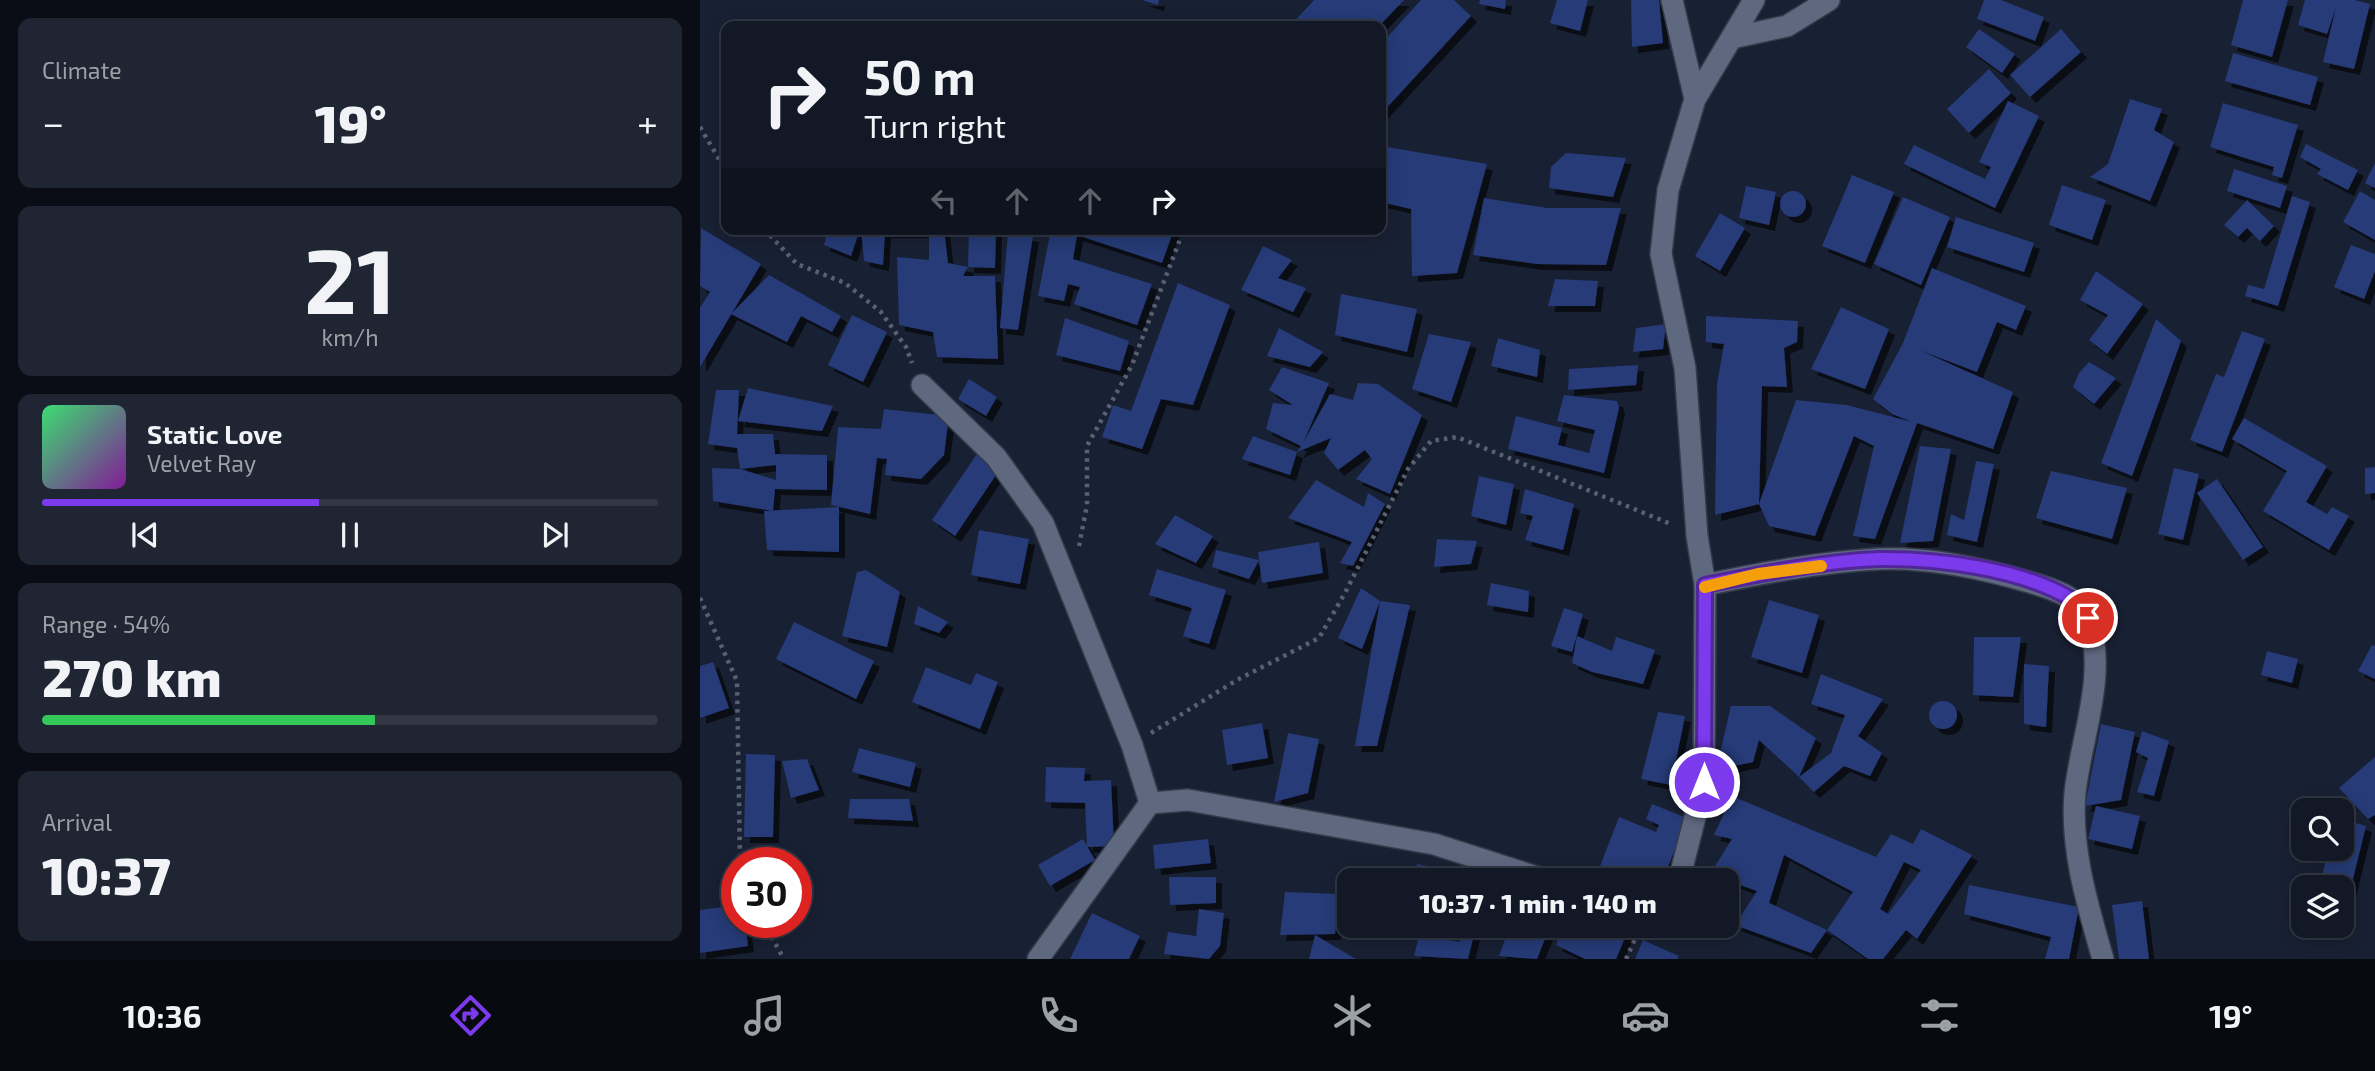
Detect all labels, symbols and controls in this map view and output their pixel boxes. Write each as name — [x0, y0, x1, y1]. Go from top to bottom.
text: 50 m — [864, 46, 976, 105]
icon: right — [749, 49, 840, 140]
text: Climate — [42, 56, 122, 84]
text: 19° — [315, 91, 387, 153]
text: − — [42, 99, 64, 145]
text: + — [637, 99, 658, 145]
text: Turn right — [864, 106, 1006, 144]
icon: left — [925, 182, 963, 220]
icon: ahead — [998, 182, 1036, 220]
icon: ahead — [1071, 182, 1109, 220]
icon: right — [1144, 182, 1182, 220]
text: 21 — [304, 223, 396, 332]
text: km/h — [321, 323, 379, 351]
text: Static Love — [147, 418, 283, 449]
text: Velvet Ray — [147, 449, 256, 477]
icon: previous — [126, 516, 164, 554]
icon: pause — [331, 516, 369, 554]
icon: next — [536, 516, 574, 554]
pin — [2058, 588, 2118, 648]
icon: arrive — [2069, 599, 2107, 637]
text: Range · 54% — [42, 610, 170, 638]
text: 270 km — [42, 645, 222, 707]
position arrow — [1667, 745, 1741, 819]
map controls — [2291, 798, 2354, 938]
button: search — [2291, 798, 2354, 861]
text: Arrival — [42, 808, 112, 836]
text: 10:37 — [42, 843, 171, 905]
speed limit sign: 30 — [721, 847, 812, 938]
button: layers — [2291, 875, 2354, 938]
text: 10:37 · 1 min · 140 m — [1419, 887, 1657, 918]
icon: directions — [446, 991, 495, 1040]
icon: music — [740, 991, 789, 1040]
icon: phone — [1034, 991, 1083, 1040]
icon: climate — [1328, 991, 1377, 1040]
icon: car — [1621, 991, 1670, 1040]
icon: filters — [1915, 991, 1964, 1040]
text: 10:36 — [122, 996, 202, 1034]
text: 19° — [2209, 996, 2253, 1034]

